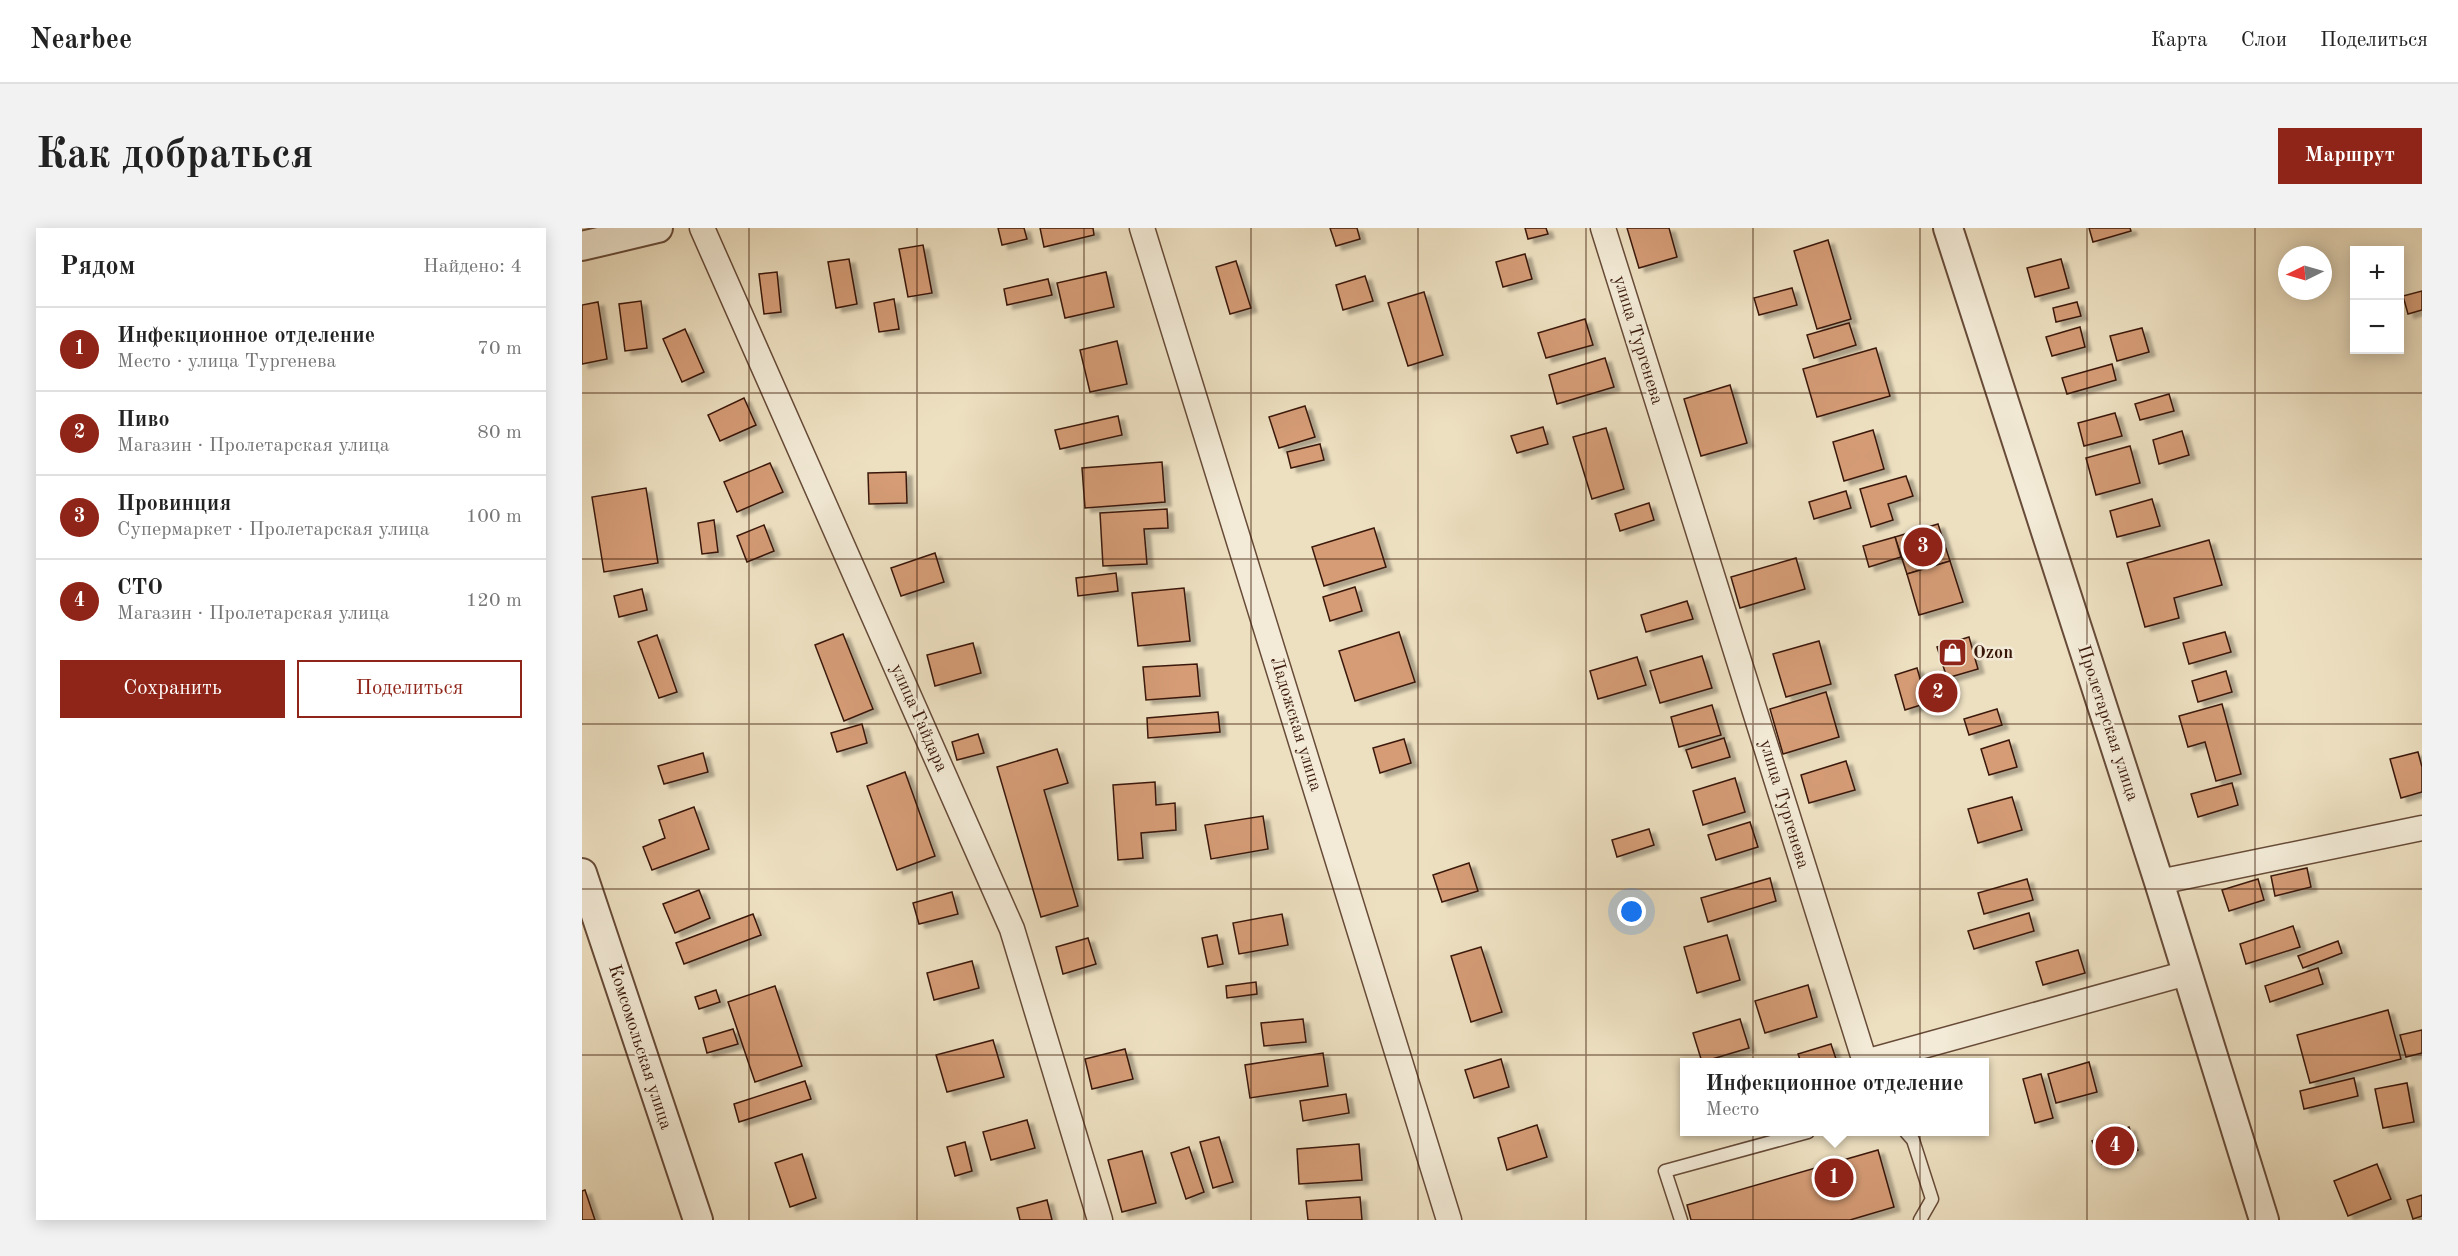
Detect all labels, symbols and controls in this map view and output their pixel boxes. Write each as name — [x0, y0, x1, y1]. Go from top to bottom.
text: Nearbee — [30, 27, 132, 55]
text: Карта — [2151, 30, 2208, 51]
text: Слои — [2241, 30, 2287, 51]
text: Поделиться — [2320, 30, 2428, 51]
button: Маршрут — [2278, 128, 2422, 184]
text: Как добраться — [36, 135, 313, 177]
north arrow — [2278, 246, 2332, 300]
map controls — [2350, 246, 2404, 354]
button: + — [2350, 246, 2404, 300]
text: Рядом — [60, 254, 135, 280]
text: Найдено: 4 — [423, 257, 522, 277]
street label: улица Тургенева — [1610, 273, 1666, 407]
button: − — [2350, 300, 2404, 354]
text: Инфекционное отделение — [117, 325, 375, 347]
text: 1 — [74, 339, 85, 359]
text: 70 m — [477, 339, 522, 359]
text: Место · улица Тургенева — [117, 352, 336, 372]
text: Пиво — [117, 409, 170, 431]
text: 2 — [74, 423, 85, 443]
text: 80 m — [477, 423, 522, 443]
text: Магазин · Пролетарская улица — [117, 436, 390, 456]
text: Провинция — [117, 493, 231, 515]
text: 3 — [74, 507, 85, 527]
text: 100 m — [466, 507, 522, 527]
text: Супермаркет · Пролетарская улица — [117, 520, 430, 540]
pin: 3 — [1904, 524, 1942, 570]
text: СТО — [117, 577, 163, 599]
text: 4 — [74, 591, 85, 611]
text: 120 m — [466, 591, 522, 611]
text: Магазин · Пролетарская улица — [117, 604, 390, 624]
shop icon: Ozon — [1936, 637, 1968, 669]
street label: Пролетарская улица — [2074, 643, 2142, 803]
place label: Ozon — [1973, 644, 2013, 662]
street label: Ладожская улица — [1267, 655, 1325, 794]
button: Сохранить — [60, 660, 285, 718]
button: Поделиться — [297, 660, 522, 718]
street label: улица Гайдара — [887, 661, 951, 775]
pin: 2 — [1918, 670, 1958, 716]
street label: улица Тургенева — [1756, 737, 1812, 871]
your location — [1617, 897, 1646, 926]
street label: Комсомольская улица — [605, 962, 675, 1132]
popup — [1680, 1058, 1989, 1136]
text: Инфекционное отделение — [1705, 1073, 1964, 1095]
text: Место — [1705, 1100, 1759, 1120]
pin: 4 — [2096, 1124, 2134, 1168]
pin: 1 — [1814, 1156, 1854, 1200]

